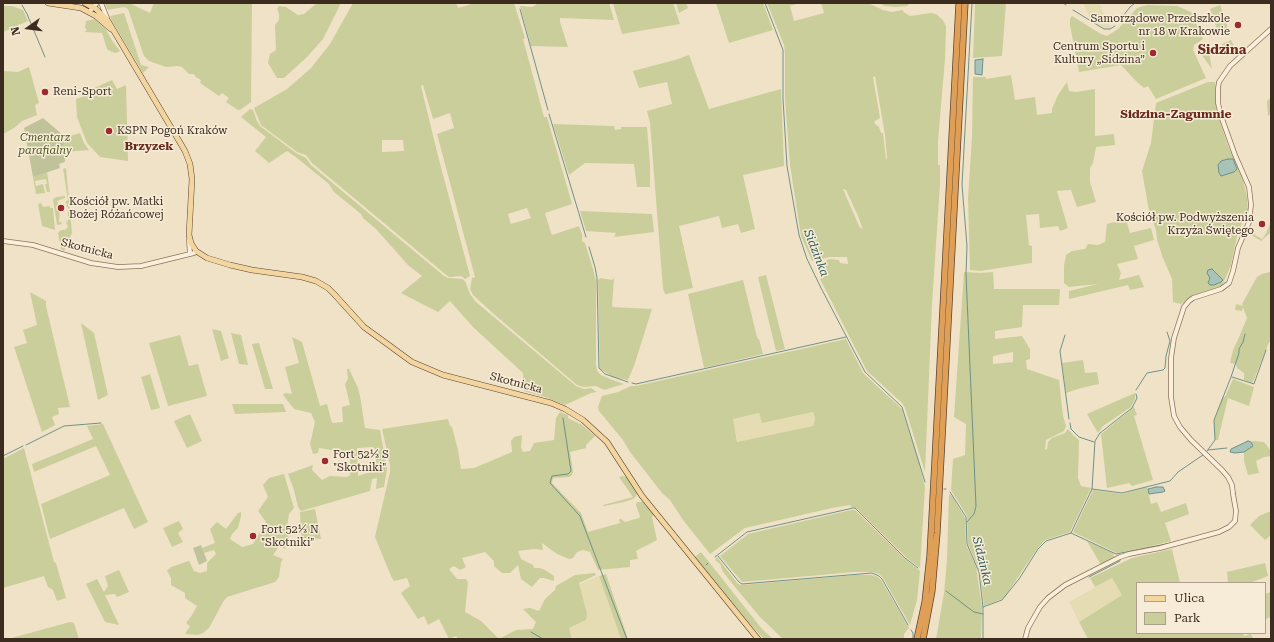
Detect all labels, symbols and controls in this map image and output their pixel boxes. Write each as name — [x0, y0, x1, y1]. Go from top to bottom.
north arrow — [8, 8, 48, 48]
place label: Samorządowe Przedszkole nr 18 w Krakowie — [1090, 12, 1230, 38]
marker: Samorządowe Przedszkole nr 18 w Krakowie — [1233, 20, 1243, 30]
text: N — [9, 25, 23, 37]
place label: Centrum Sportu i Kultury „Sidzina” — [1053, 40, 1145, 66]
district label: Sidzina — [1198, 42, 1246, 58]
marker: Centrum Sportu i Kultury „Sidzina” — [1148, 48, 1158, 58]
place label: Reni-Sport — [53, 85, 112, 99]
marker: Reni-Sport — [40, 87, 50, 97]
district label: Sidzina-Zagumnie — [1120, 107, 1232, 121]
place label: KSPN Pogoń Kraków — [117, 124, 227, 138]
marker: KSPN Pogoń Kraków — [104, 126, 114, 136]
park label: Cmentarz parafialny — [18, 131, 72, 157]
district label: Brzyzek — [124, 139, 174, 153]
place label: Kościół pw. Matki Bożej Różańcowej — [69, 195, 164, 221]
marker: Kościół pw. Matki Bożej Różańcowej — [56, 203, 66, 213]
place label: Kościół pw. Podwyższenia Krzyża Świętego — [1116, 211, 1254, 237]
marker: Kościół pw. Podwyższenia Krzyża Świętego — [1257, 219, 1267, 229]
water label: Sidzinka — [800, 227, 832, 279]
street label: Skotnicka — [59, 236, 115, 262]
street label: Skotnicka — [488, 370, 544, 396]
place label: Fort 52½ S "Skotniki" — [333, 448, 389, 474]
marker: Fort 52½ S "Skotniki" — [320, 456, 330, 466]
place label: Fort 52½ N "Skotniki" — [261, 523, 319, 549]
marker: Fort 52½ N "Skotniki" — [248, 531, 258, 541]
water label: Sidzinka — [969, 535, 995, 587]
legend — [1136, 582, 1266, 634]
text: Ulica — [1174, 591, 1204, 605]
text: Park — [1174, 611, 1200, 625]

